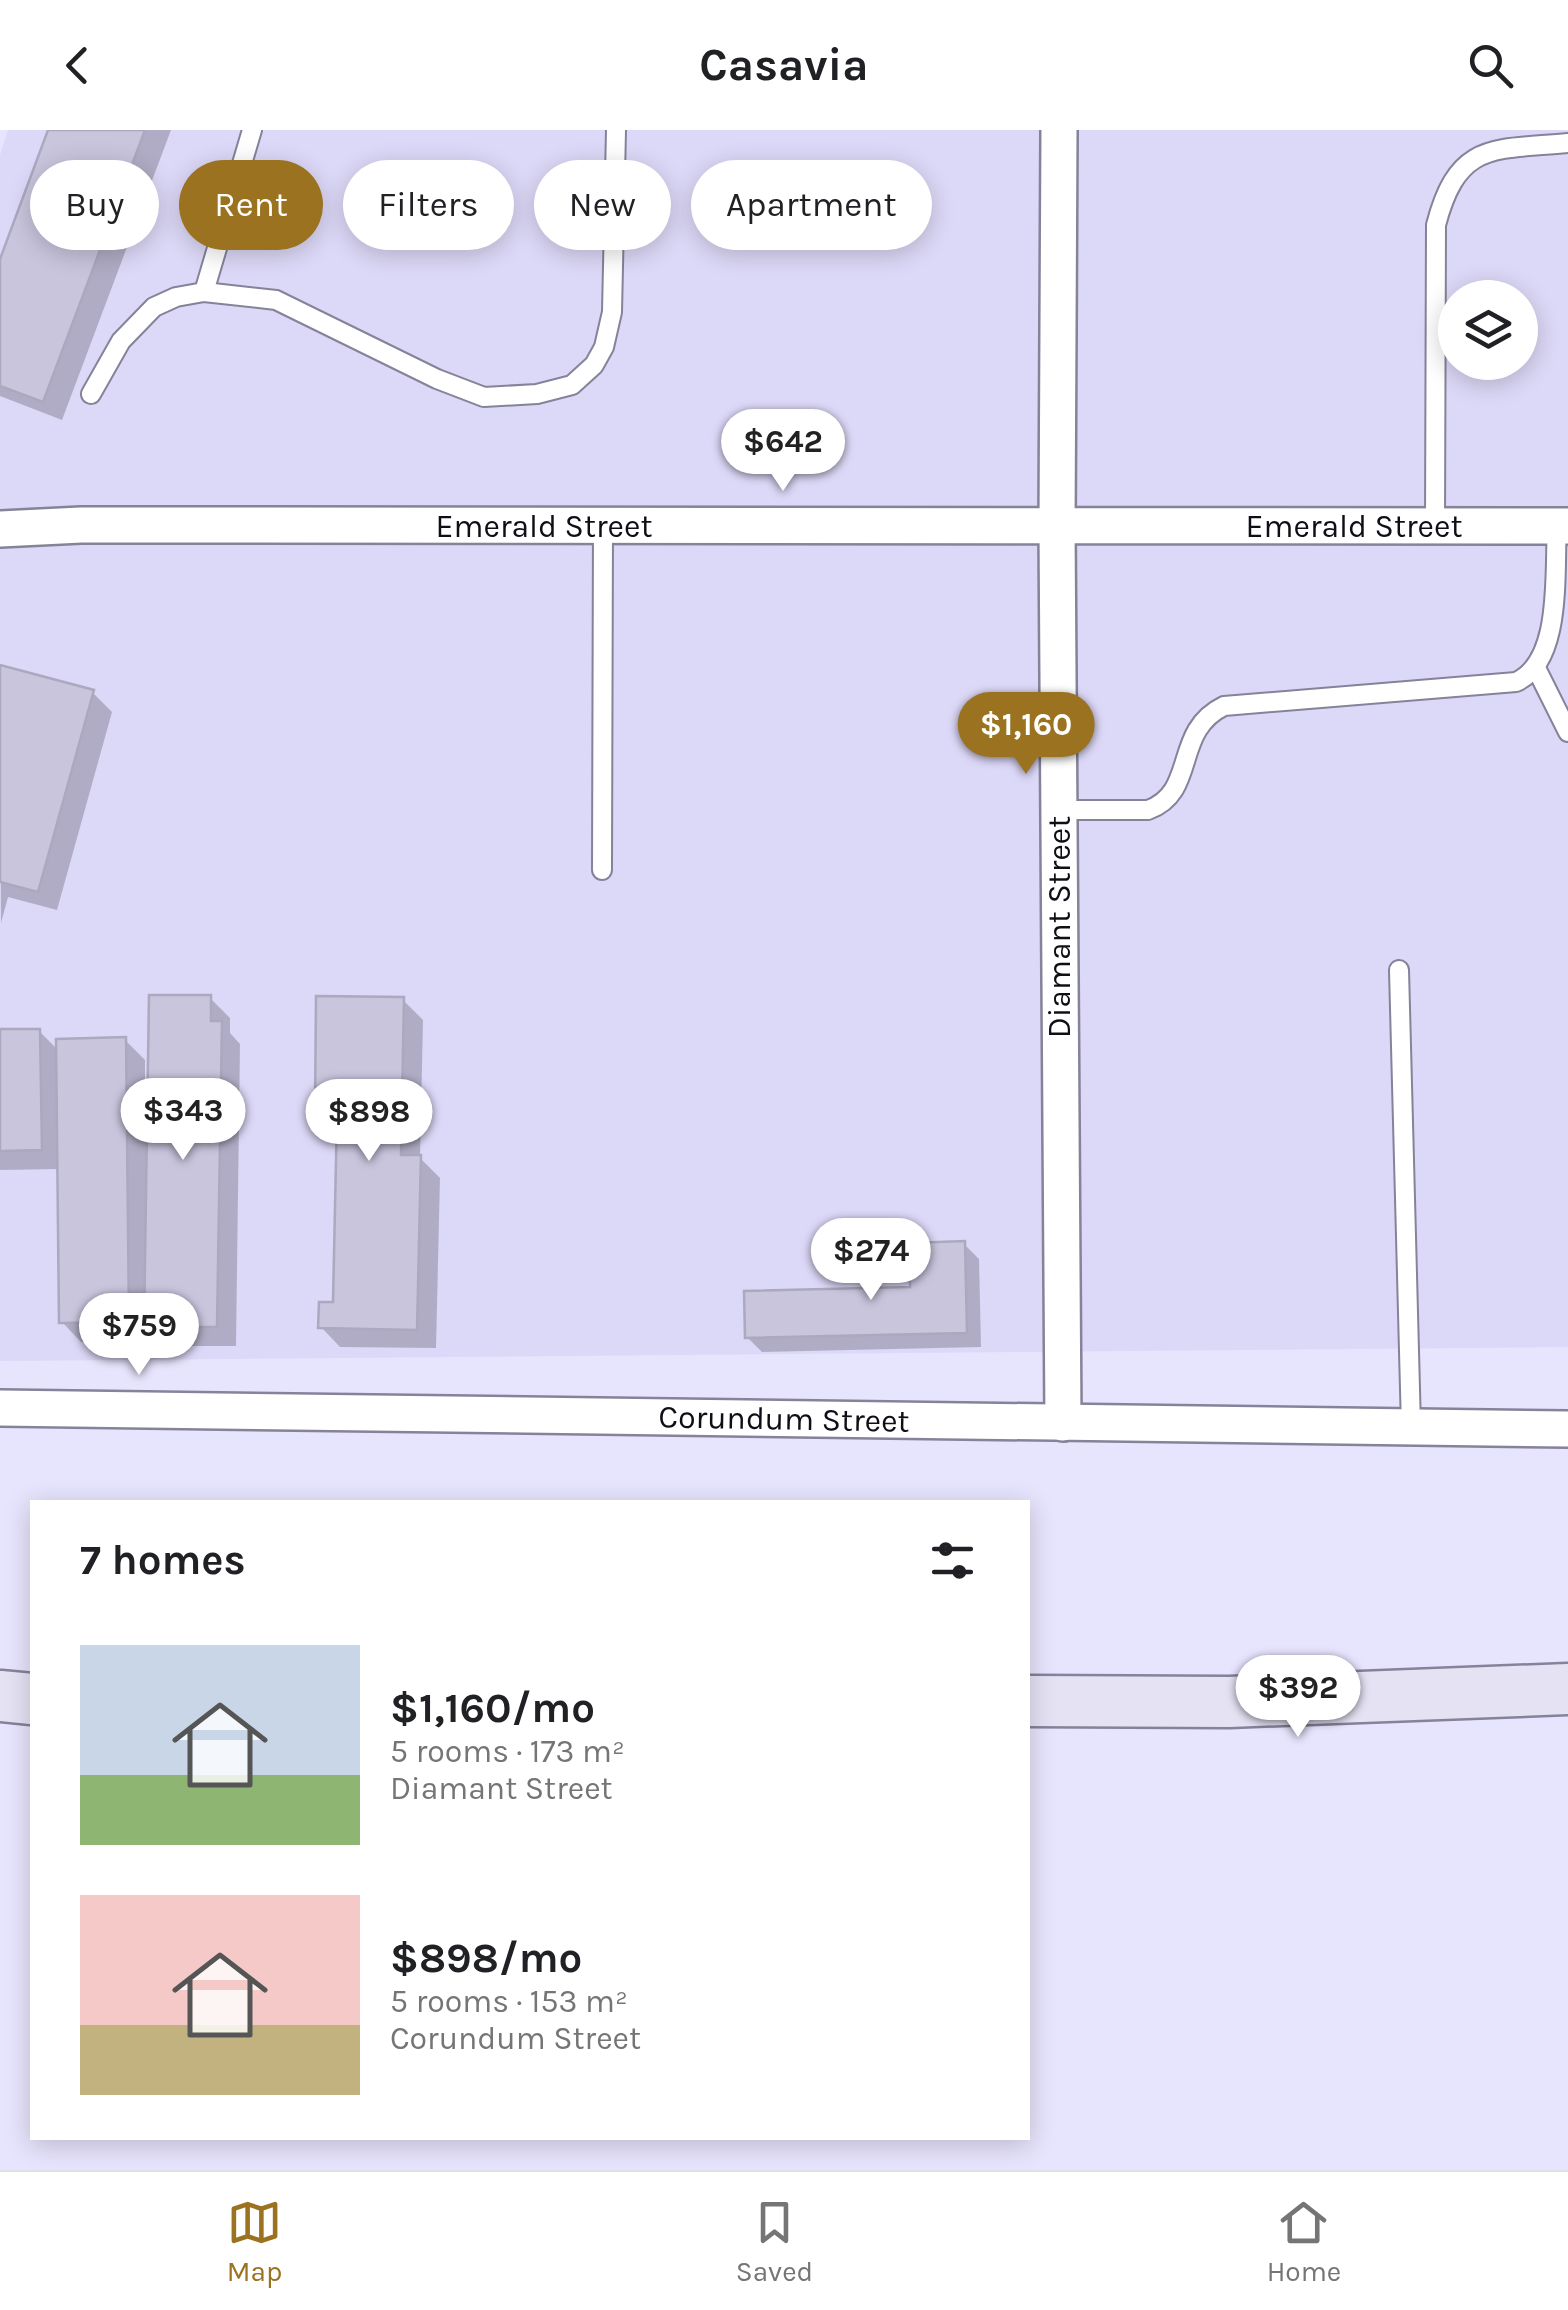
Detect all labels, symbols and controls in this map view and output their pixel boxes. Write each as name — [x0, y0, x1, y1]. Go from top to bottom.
icon: back — [50, 38, 105, 93]
icon: search — [1463, 38, 1518, 93]
text: Casavia — [699, 39, 869, 91]
chip: Buy — [30, 160, 159, 250]
chip: Rent — [179, 160, 323, 250]
chip: Filters — [343, 160, 514, 250]
chip: New — [534, 160, 671, 250]
chip: Apartment — [691, 160, 932, 250]
map controls — [1438, 280, 1538, 380]
button: layers — [1438, 280, 1538, 380]
pin: $642 — [724, 409, 842, 494]
text: $642 — [743, 423, 823, 460]
street label: Emerald Street — [436, 508, 652, 545]
street label: Emerald Street — [1246, 508, 1462, 545]
pin: $1,160 — [945, 692, 1107, 777]
text: $1,160 — [980, 706, 1072, 743]
street label: Diamant Street — [1041, 816, 1078, 1038]
pin: $343 — [124, 1078, 242, 1163]
pin: $898 — [310, 1079, 428, 1164]
text: $343 — [143, 1092, 223, 1129]
text: $898 — [328, 1093, 410, 1130]
pin: $274 — [812, 1218, 930, 1303]
text: $274 — [833, 1232, 909, 1269]
pin: $759 — [80, 1293, 198, 1378]
text: $759 — [101, 1307, 177, 1344]
street label: Corundum Street — [658, 1398, 910, 1440]
icon: filters — [925, 1533, 980, 1588]
text: 7 homes — [80, 1535, 246, 1585]
pin: $392 — [1239, 1655, 1357, 1740]
text: $392 — [1258, 1669, 1338, 1706]
text: $1,160/mo — [390, 1683, 595, 1733]
icon: home — [160, 1685, 280, 1805]
text: 5 rooms · 173 m² — [390, 1733, 625, 1770]
text: Diamant Street — [390, 1770, 613, 1807]
text: $898/mo — [390, 1933, 582, 1983]
icon: home — [160, 1935, 280, 2055]
text: 5 rooms · 153 m² — [390, 1983, 628, 2020]
text: Corundum Street — [390, 2020, 641, 2057]
tab: Map — [227, 2195, 282, 2288]
tab: Saved — [736, 2195, 813, 2288]
tab: Home — [1267, 2195, 1341, 2288]

